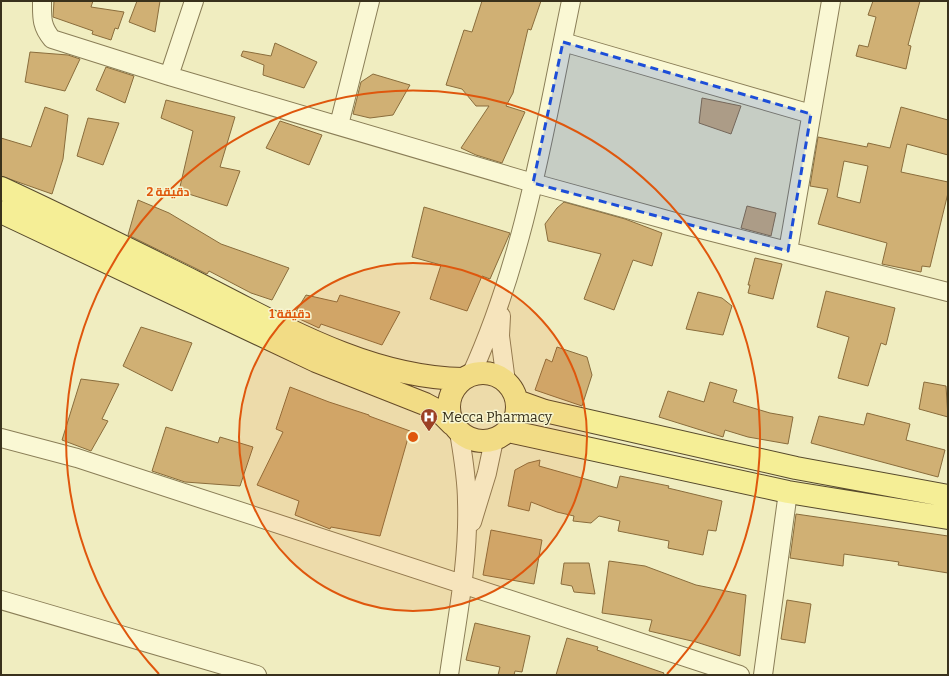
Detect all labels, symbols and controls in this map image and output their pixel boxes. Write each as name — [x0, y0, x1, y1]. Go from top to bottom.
text: 2 دقيقة — [147, 185, 189, 199]
text: 1 دقيقة — [269, 307, 311, 321]
hospital icon: Mecca Pharmacy — [419, 407, 439, 432]
place label: Mecca Pharmacy — [442, 409, 553, 426]
centre of rings — [406, 430, 420, 444]

